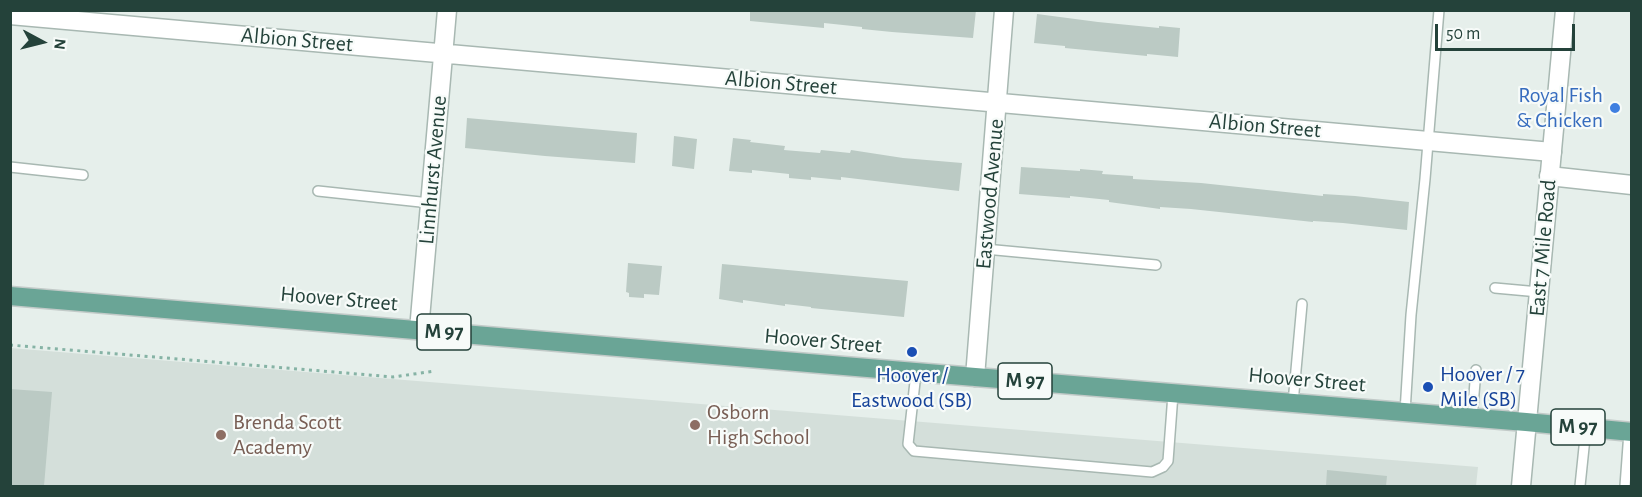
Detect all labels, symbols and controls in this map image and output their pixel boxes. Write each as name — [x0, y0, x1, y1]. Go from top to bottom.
north arrow — [12, 12, 72, 72]
scale bar — [1438, 12, 1578, 50]
street label: Albion Street — [240, 22, 354, 58]
text: 50 m — [1446, 25, 1480, 43]
text: N — [51, 38, 68, 51]
street label: Albion Street — [724, 65, 838, 101]
place label: Royal Fish & Chicken — [1516, 82, 1603, 134]
street label: Linnhurst Avenue — [413, 94, 453, 246]
marker: Royal Fish & Chicken — [1608, 101, 1622, 115]
street label: Albion Street — [1208, 108, 1322, 144]
street label: Eastwood Avenue — [970, 118, 1010, 270]
street label: East 7 Mile Road — [1524, 178, 1562, 318]
street label: Hoover Street — [279, 281, 399, 317]
road number: M 97 — [417, 314, 471, 350]
street label: Hoover Street — [763, 323, 883, 359]
marker: Hoover / Eastwood (SB) — [905, 345, 919, 359]
place label: Hoover / 7 Mile (SB) — [1440, 361, 1525, 412]
place label: Hoover / Eastwood (SB) — [851, 362, 973, 414]
street label: Hoover Street — [1247, 362, 1367, 398]
road number: M 97 — [998, 363, 1052, 399]
marker: Hoover / 7 Mile (SB) — [1421, 380, 1435, 394]
place label: Osborn High School — [707, 399, 810, 451]
place label: Brenda Scott Academy — [233, 409, 342, 460]
road number: M 97 — [1551, 409, 1605, 445]
marker: Osborn High School — [688, 418, 702, 432]
marker: Brenda Scott Academy — [214, 428, 228, 442]

